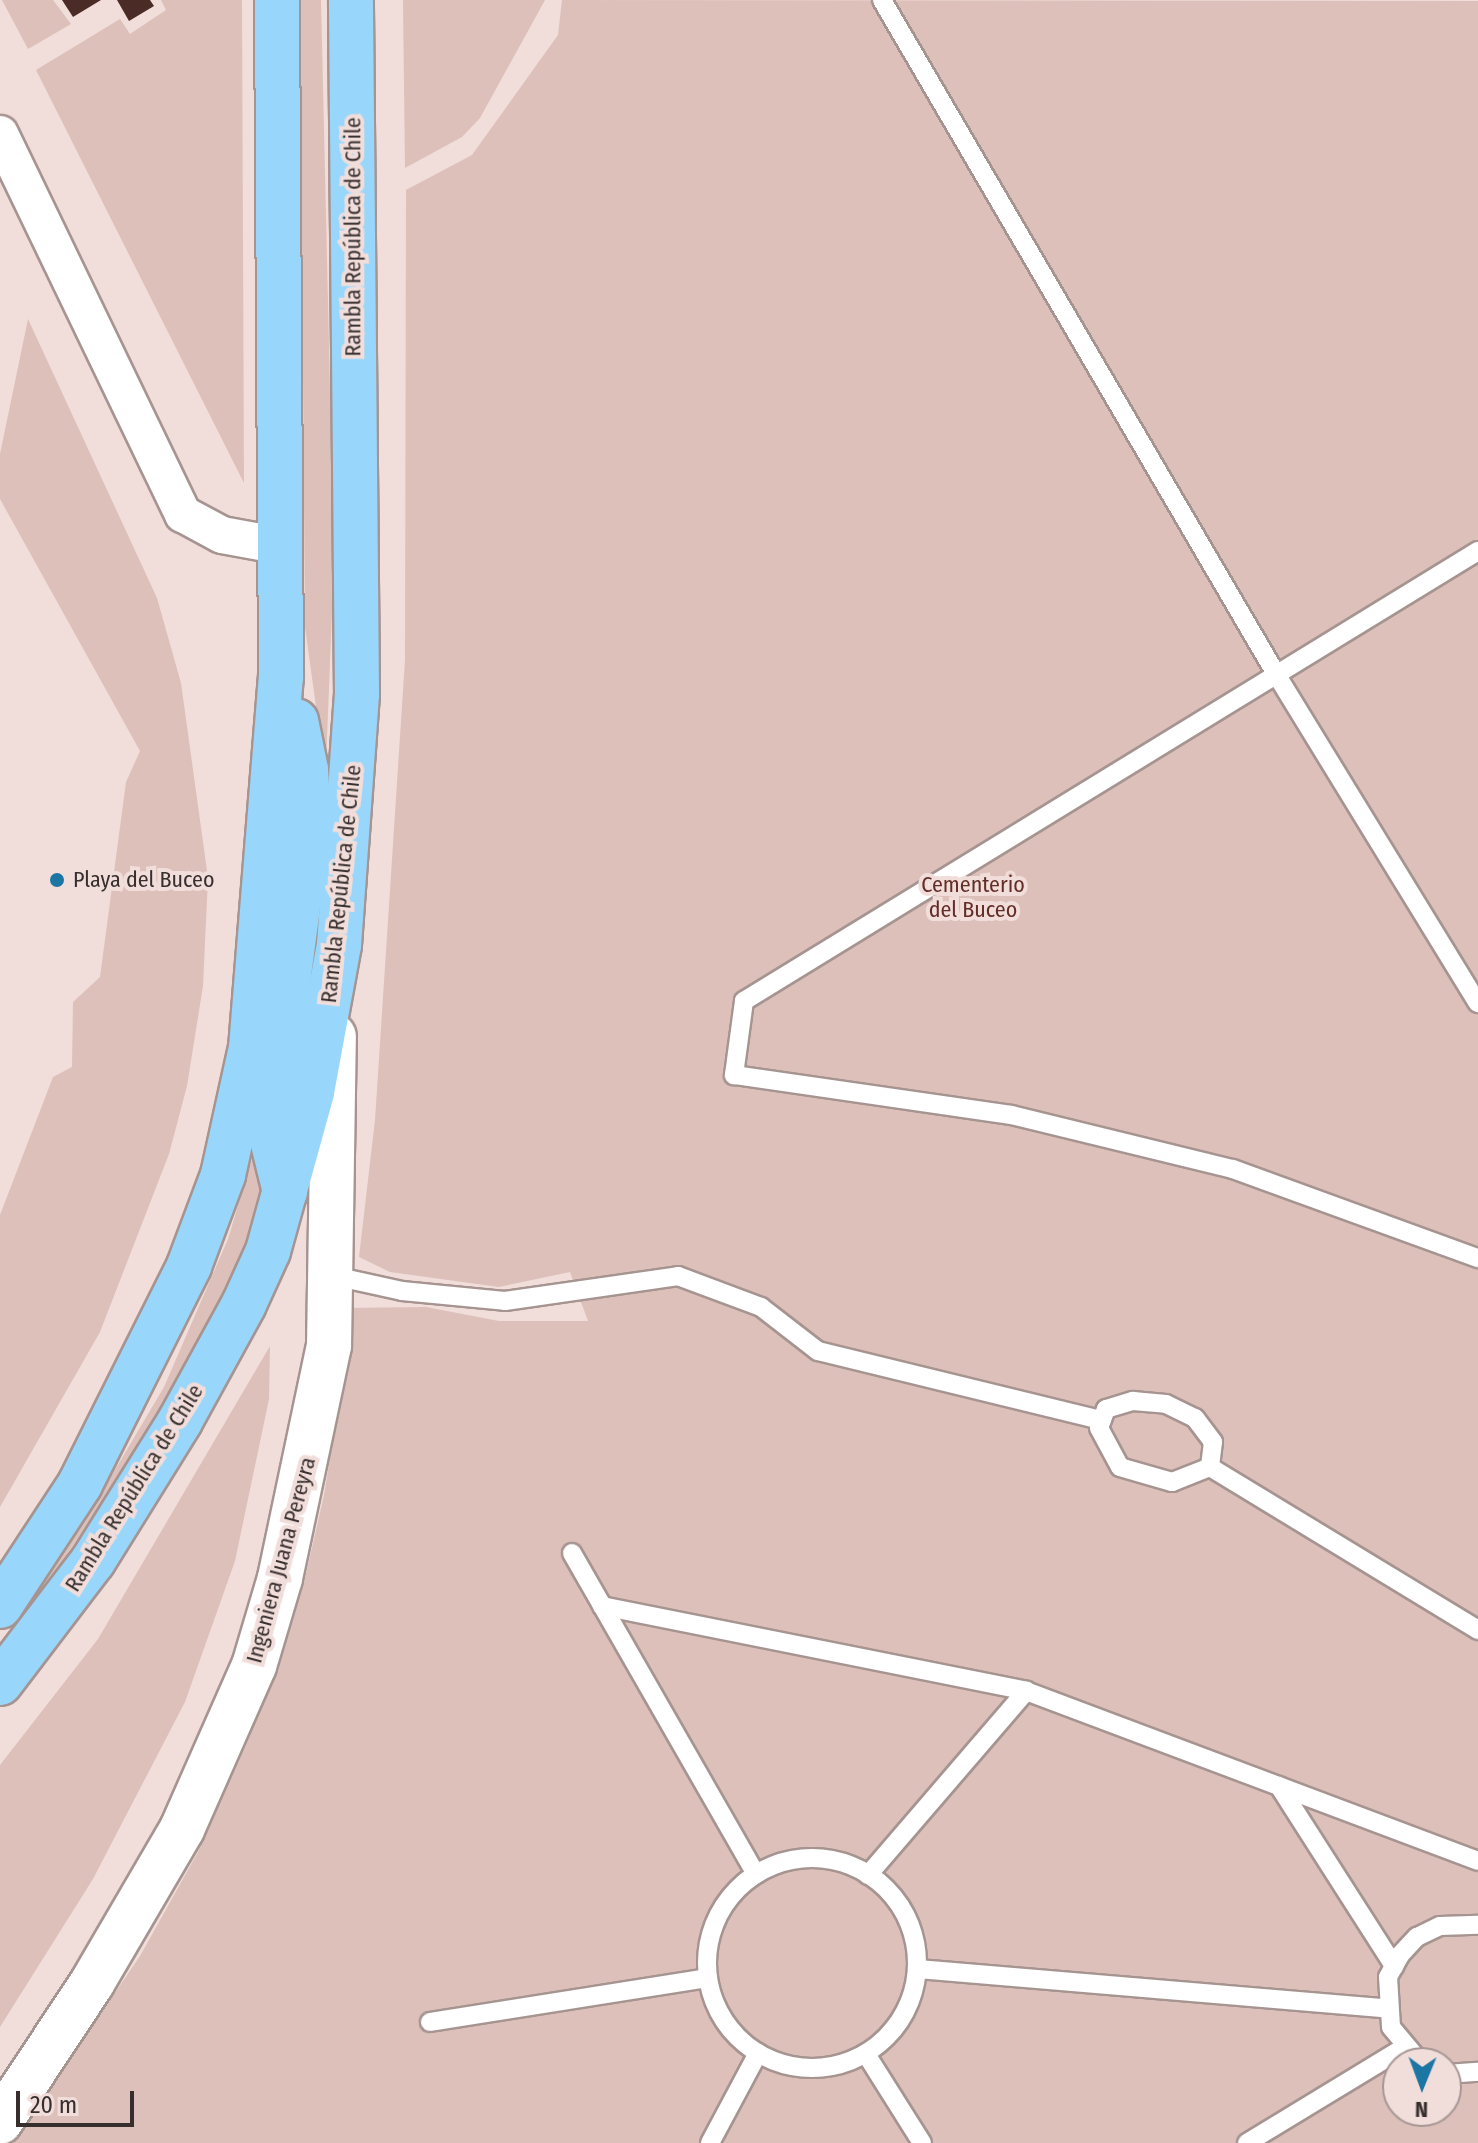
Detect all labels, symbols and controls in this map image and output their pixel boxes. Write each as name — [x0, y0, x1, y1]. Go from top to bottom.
street label: Rambla República de Chile — [340, 117, 366, 357]
street label: Rambla República de Chile — [315, 764, 367, 1004]
place label: Playa del Buceo — [73, 867, 215, 893]
marker: Playa del Buceo — [48, 871, 66, 889]
park label: Cementerio del Buceo — [921, 871, 1025, 922]
street label: Rambla República de Chile — [59, 1380, 209, 1596]
street label: Ingeniera Juana Pereyra — [241, 1454, 321, 1666]
north arrow — [1382, 2047, 1462, 2127]
scale bar — [20, 2075, 138, 2125]
text: 20 m — [30, 2091, 77, 2119]
text: N — [1415, 2096, 1428, 2123]

